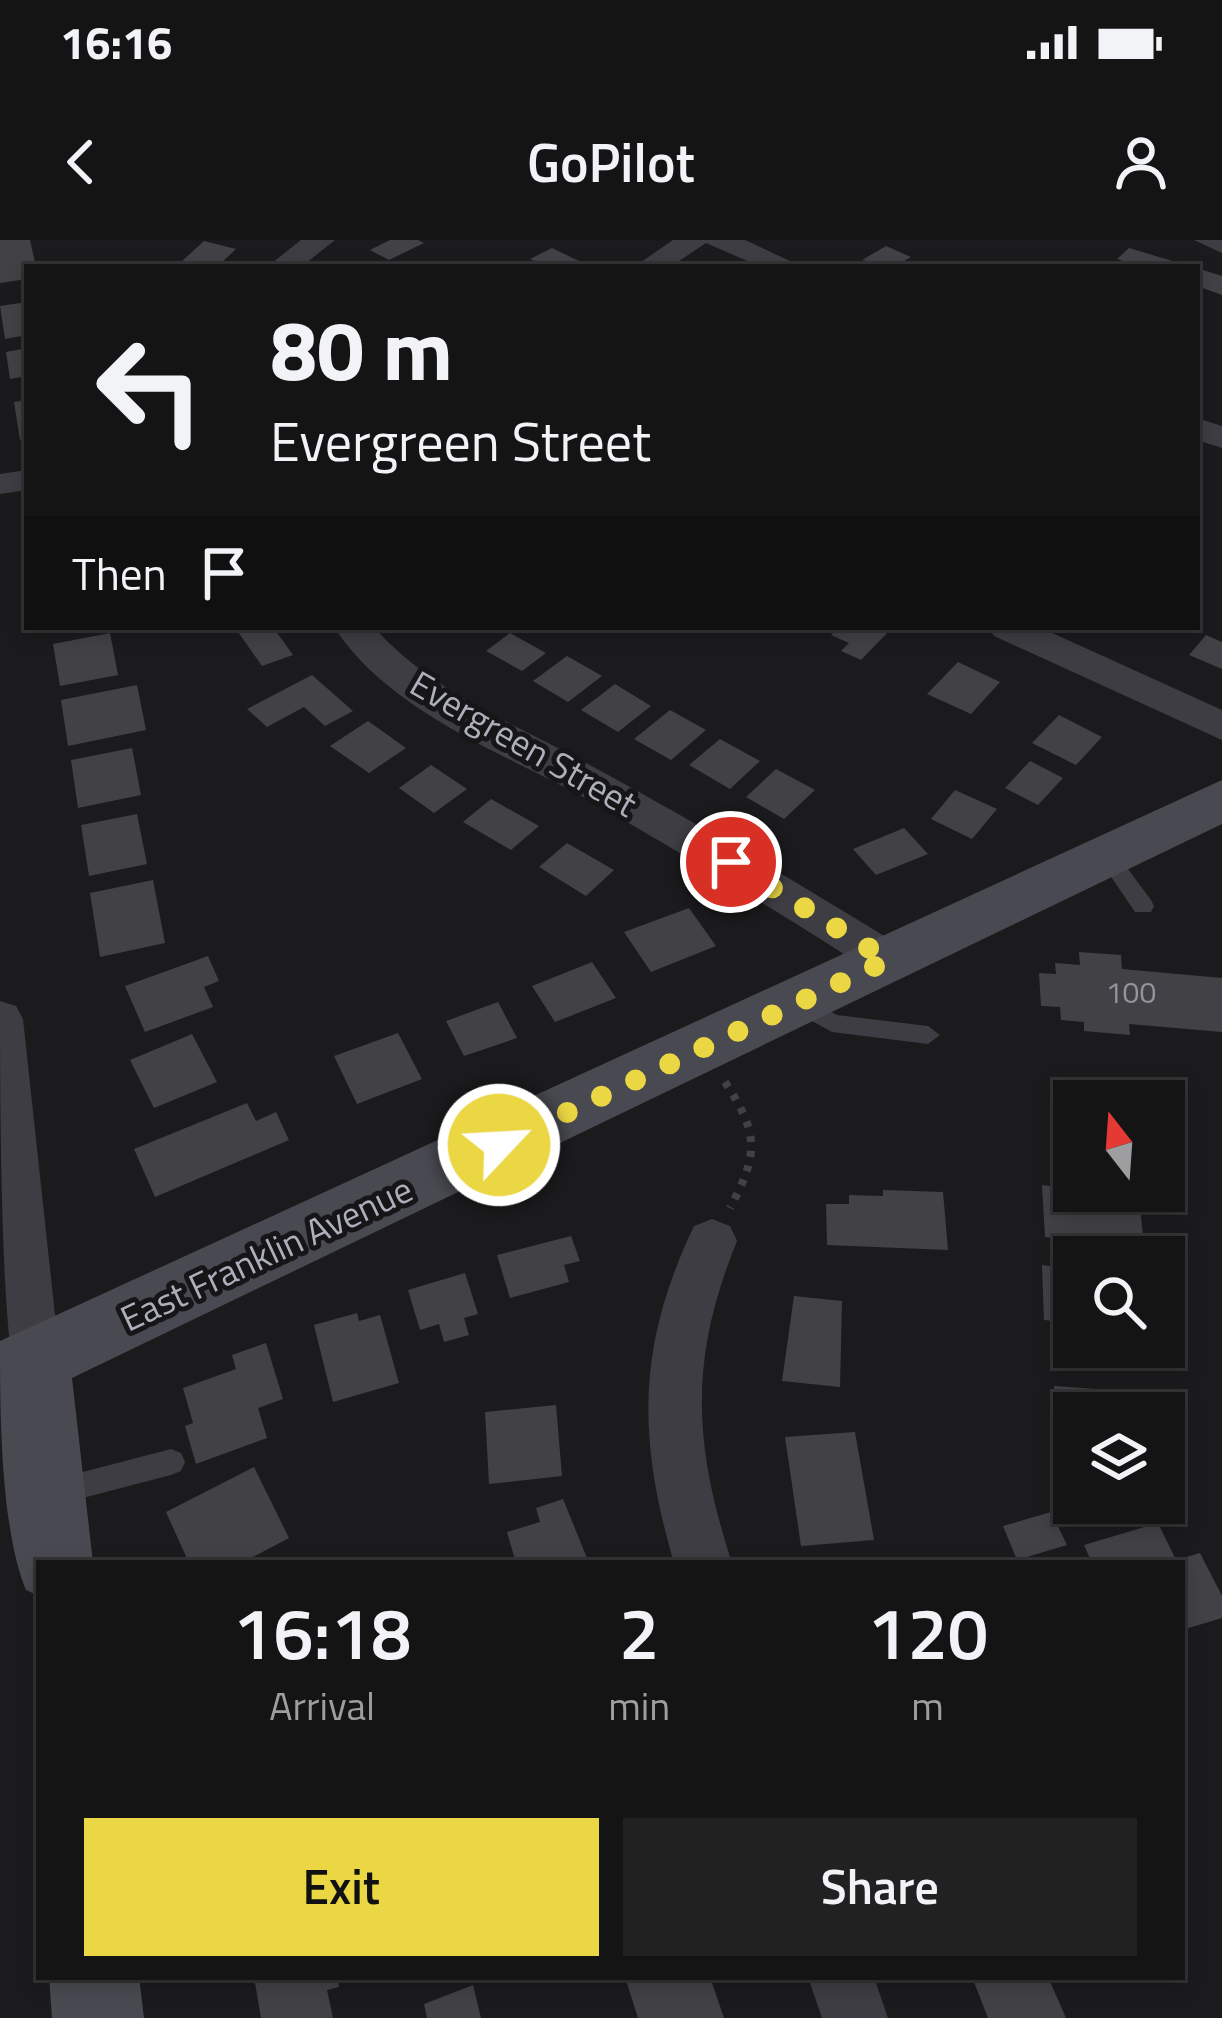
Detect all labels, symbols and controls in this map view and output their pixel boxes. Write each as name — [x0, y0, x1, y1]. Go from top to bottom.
text: 16:16 — [60, 8, 172, 76]
text: GoPilot — [527, 121, 695, 203]
icon: back — [48, 129, 114, 195]
icon: person — [1108, 129, 1174, 195]
text: 80 m — [270, 285, 453, 413]
icon: left — [72, 312, 228, 468]
text: Evergreen Street — [270, 400, 651, 482]
text: Then — [72, 539, 167, 607]
icon: arrive — [191, 540, 257, 606]
street label: Evergreen Street — [400, 656, 648, 830]
pin — [680, 811, 782, 913]
icon: arrive — [698, 829, 764, 895]
house number: 100 — [1106, 969, 1156, 1015]
north arrow — [1053, 1080, 1185, 1212]
map controls — [1053, 1080, 1185, 1524]
position arrow — [436, 1082, 562, 1208]
street label: East Franklin Avenue — [111, 1161, 421, 1345]
button: search — [1053, 1236, 1185, 1368]
button: layers — [1053, 1392, 1185, 1524]
text: 16:18 — [233, 1577, 411, 1687]
text: 2 — [619, 1577, 659, 1687]
text: 120 — [867, 1577, 988, 1687]
text: Arrival — [269, 1676, 375, 1735]
text: min — [608, 1676, 670, 1735]
text: m — [911, 1676, 944, 1735]
button: Exit — [84, 1818, 599, 1956]
button: Share — [623, 1818, 1137, 1956]

